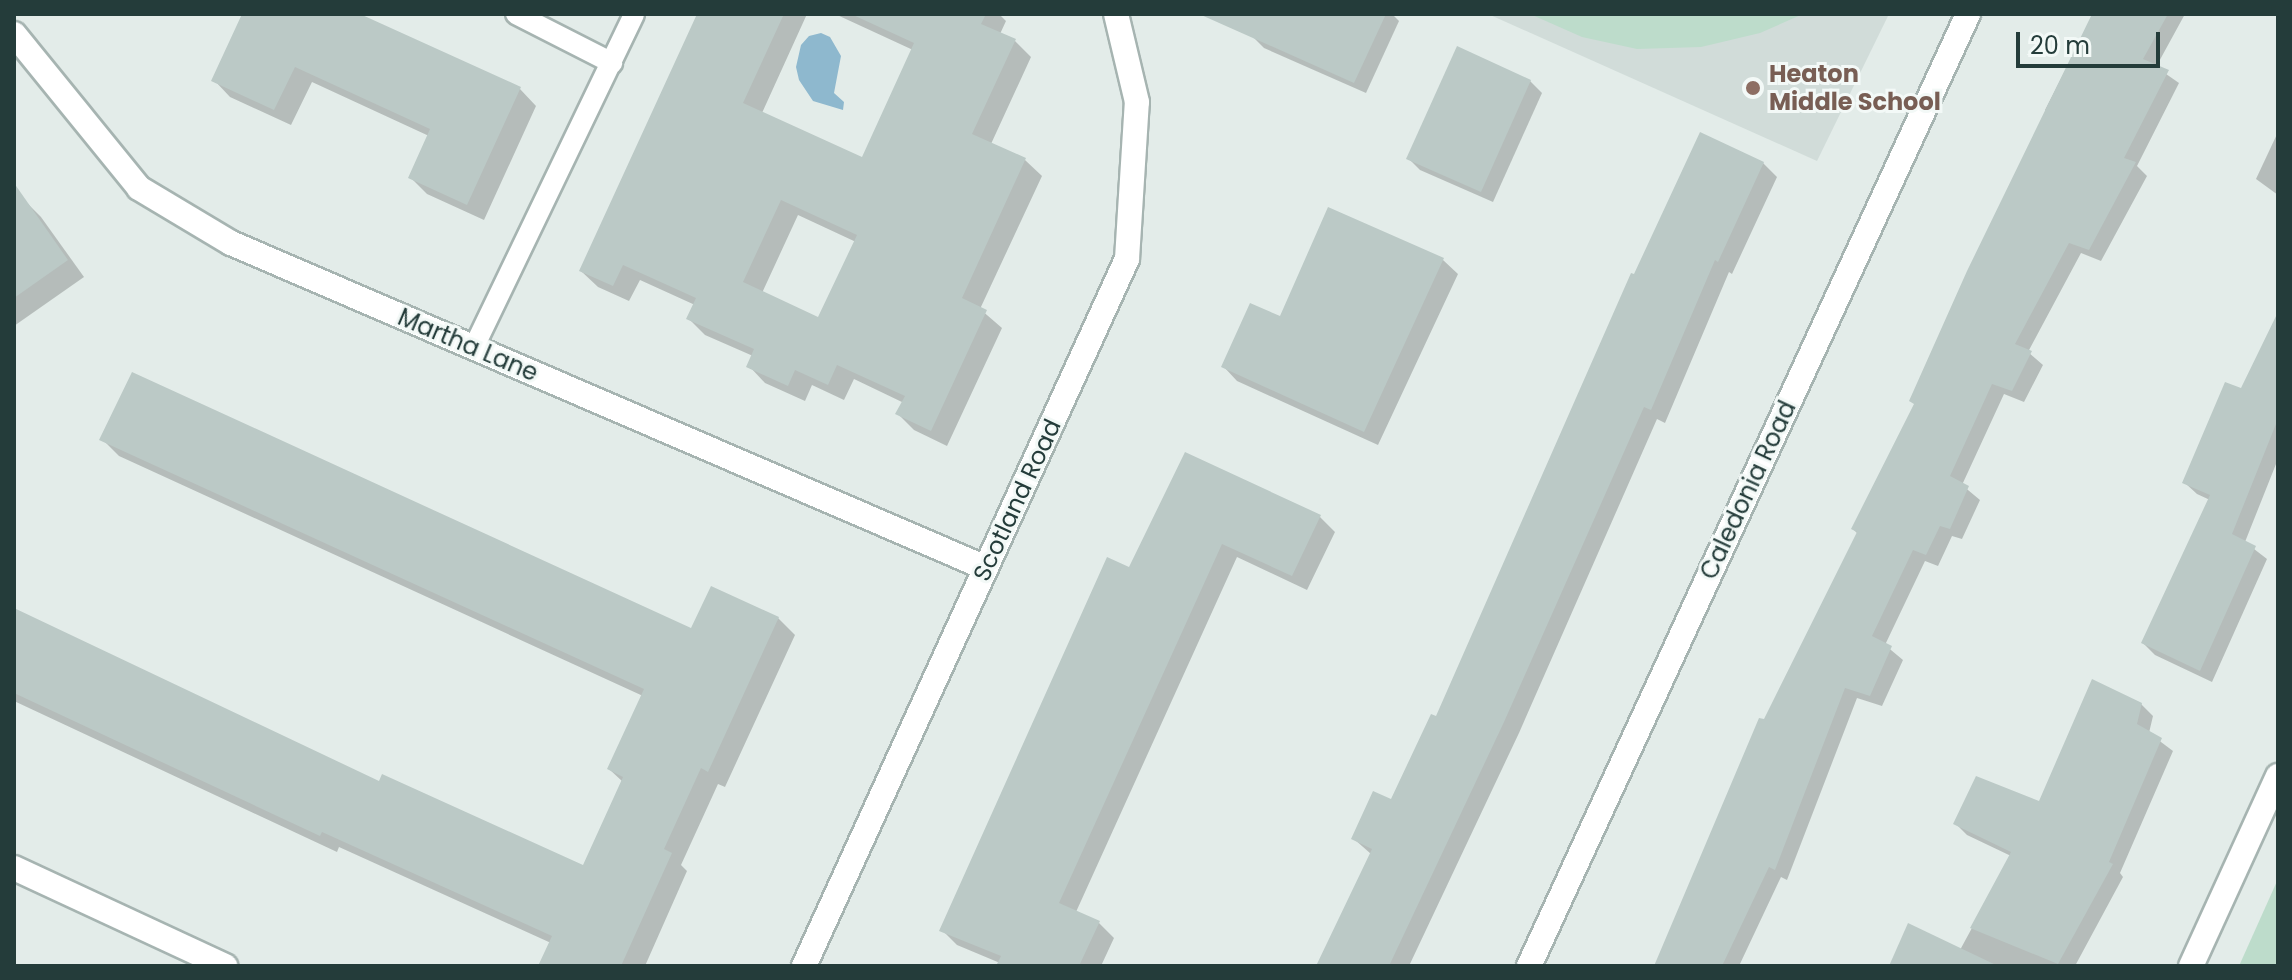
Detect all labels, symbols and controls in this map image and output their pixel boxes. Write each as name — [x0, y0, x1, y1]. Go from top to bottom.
scale bar — [2020, 16, 2164, 66]
text: 20 m — [2030, 29, 2090, 62]
place label: Heaton Middle School — [1769, 60, 1941, 116]
marker: Heaton Middle School — [1744, 79, 1762, 97]
street label: Martha Lane — [394, 303, 542, 387]
street label: Caledonia Road — [1694, 396, 1802, 584]
street label: Scotland Road — [967, 414, 1067, 586]

